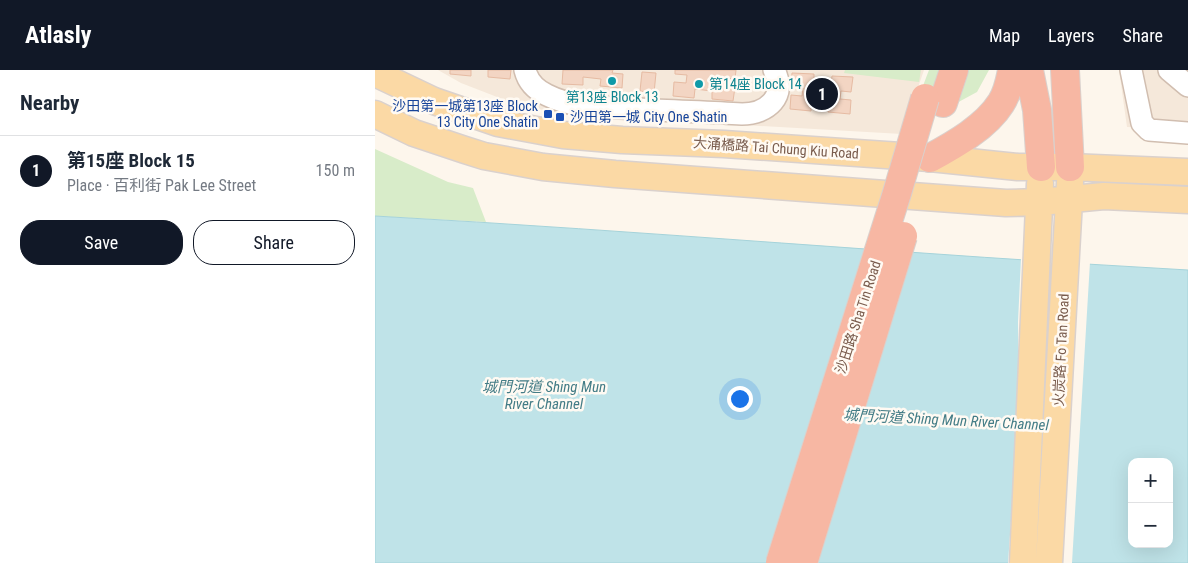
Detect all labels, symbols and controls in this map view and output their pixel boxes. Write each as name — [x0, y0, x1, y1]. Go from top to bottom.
text: Atlasly — [25, 21, 91, 49]
text: Map — [989, 25, 1020, 46]
text: Layers — [1048, 25, 1095, 46]
text: Share — [1123, 25, 1163, 46]
marker: 第13座 Block 13 — [606, 75, 618, 87]
pin: 1 — [806, 75, 838, 113]
place label: 第14座 Block 14 — [709, 76, 802, 92]
marker: 第14座 Block 14 — [693, 78, 705, 90]
place label: 第13座 Block 13 — [566, 89, 658, 105]
text: Nearby — [20, 91, 79, 115]
place label: 沙田第一城第13座 Block 13 City One Shatin — [392, 98, 539, 130]
marker: 沙田第一城第13座 Block 13 City One Shatin — [542, 108, 554, 120]
place label: 沙田第一城 City One Shatin — [570, 109, 727, 125]
marker: 沙田第一城 City One Shatin — [554, 111, 566, 123]
street label: 大涌橋路 Tai Chung Kiu Road — [693, 134, 859, 162]
text: 第15座 Block 15 — [67, 149, 195, 172]
text: 1 — [32, 161, 40, 180]
text: 150 m — [316, 161, 355, 180]
text: Place · 百利街 Pak Lee Street — [67, 176, 256, 195]
button: Save — [20, 220, 183, 265]
button: Share — [193, 220, 355, 265]
street label: 沙田路 Sha Tin Road — [832, 259, 884, 375]
street label: 火炭路 Fo Tan Road — [1050, 293, 1072, 407]
water label: 城門河道 Shing Mun River Channel — [482, 378, 606, 413]
your location — [727, 386, 753, 412]
water label: 城門河道 Shing Mun River Channel — [843, 406, 1050, 434]
map controls — [1128, 458, 1173, 548]
button: + — [1128, 458, 1173, 503]
button: − — [1128, 503, 1173, 548]

